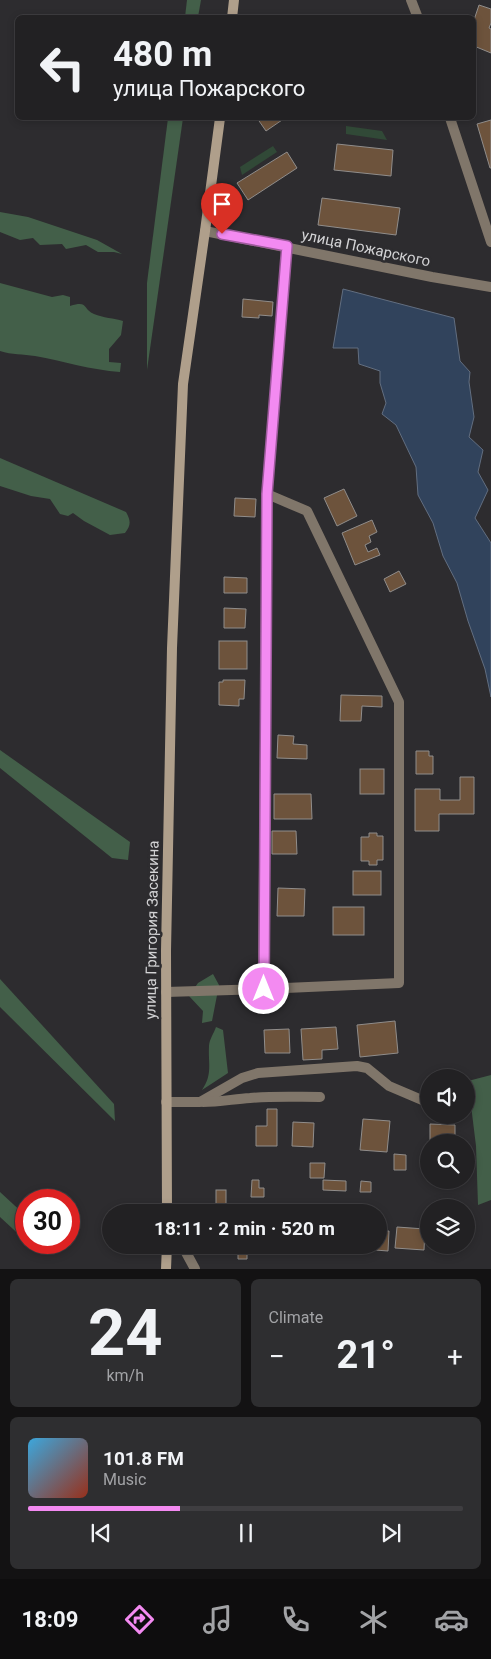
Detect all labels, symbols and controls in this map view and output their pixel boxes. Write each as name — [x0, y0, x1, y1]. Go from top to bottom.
text: 480 m — [113, 34, 212, 75]
icon: left — [30, 35, 95, 100]
text: улица Пожарского — [113, 76, 305, 101]
pin — [201, 183, 243, 234]
icon: arrive — [208, 190, 236, 218]
street label: улица Пожарского — [300, 226, 432, 270]
street label: улица Григория Засекина — [141, 840, 163, 1020]
position arrow — [237, 962, 289, 1014]
map controls — [420, 1069, 475, 1254]
button: sound — [420, 1069, 475, 1124]
button: search — [420, 1134, 475, 1189]
speed limit sign: 30 — [15, 1189, 80, 1254]
button: layers — [420, 1199, 475, 1254]
text: 18:11 · 2 min · 520 m — [154, 1217, 335, 1240]
text: 24 — [88, 1295, 163, 1371]
text: Climate — [269, 1308, 323, 1327]
text: 21° — [337, 1333, 395, 1377]
text: − — [269, 1340, 285, 1373]
text: + — [447, 1340, 463, 1373]
text: km/h — [106, 1366, 144, 1385]
text: 101.8 FM — [103, 1447, 184, 1470]
text: Music — [103, 1470, 146, 1489]
icon: previous — [87, 1519, 115, 1547]
icon: pause — [232, 1519, 260, 1547]
icon: next — [377, 1519, 405, 1547]
icon: directions — [122, 1602, 157, 1637]
icon: music — [200, 1602, 235, 1637]
icon: phone — [278, 1602, 313, 1637]
icon: climate — [356, 1602, 391, 1637]
icon: car — [434, 1602, 469, 1637]
text: 18:09 — [22, 1607, 78, 1632]

